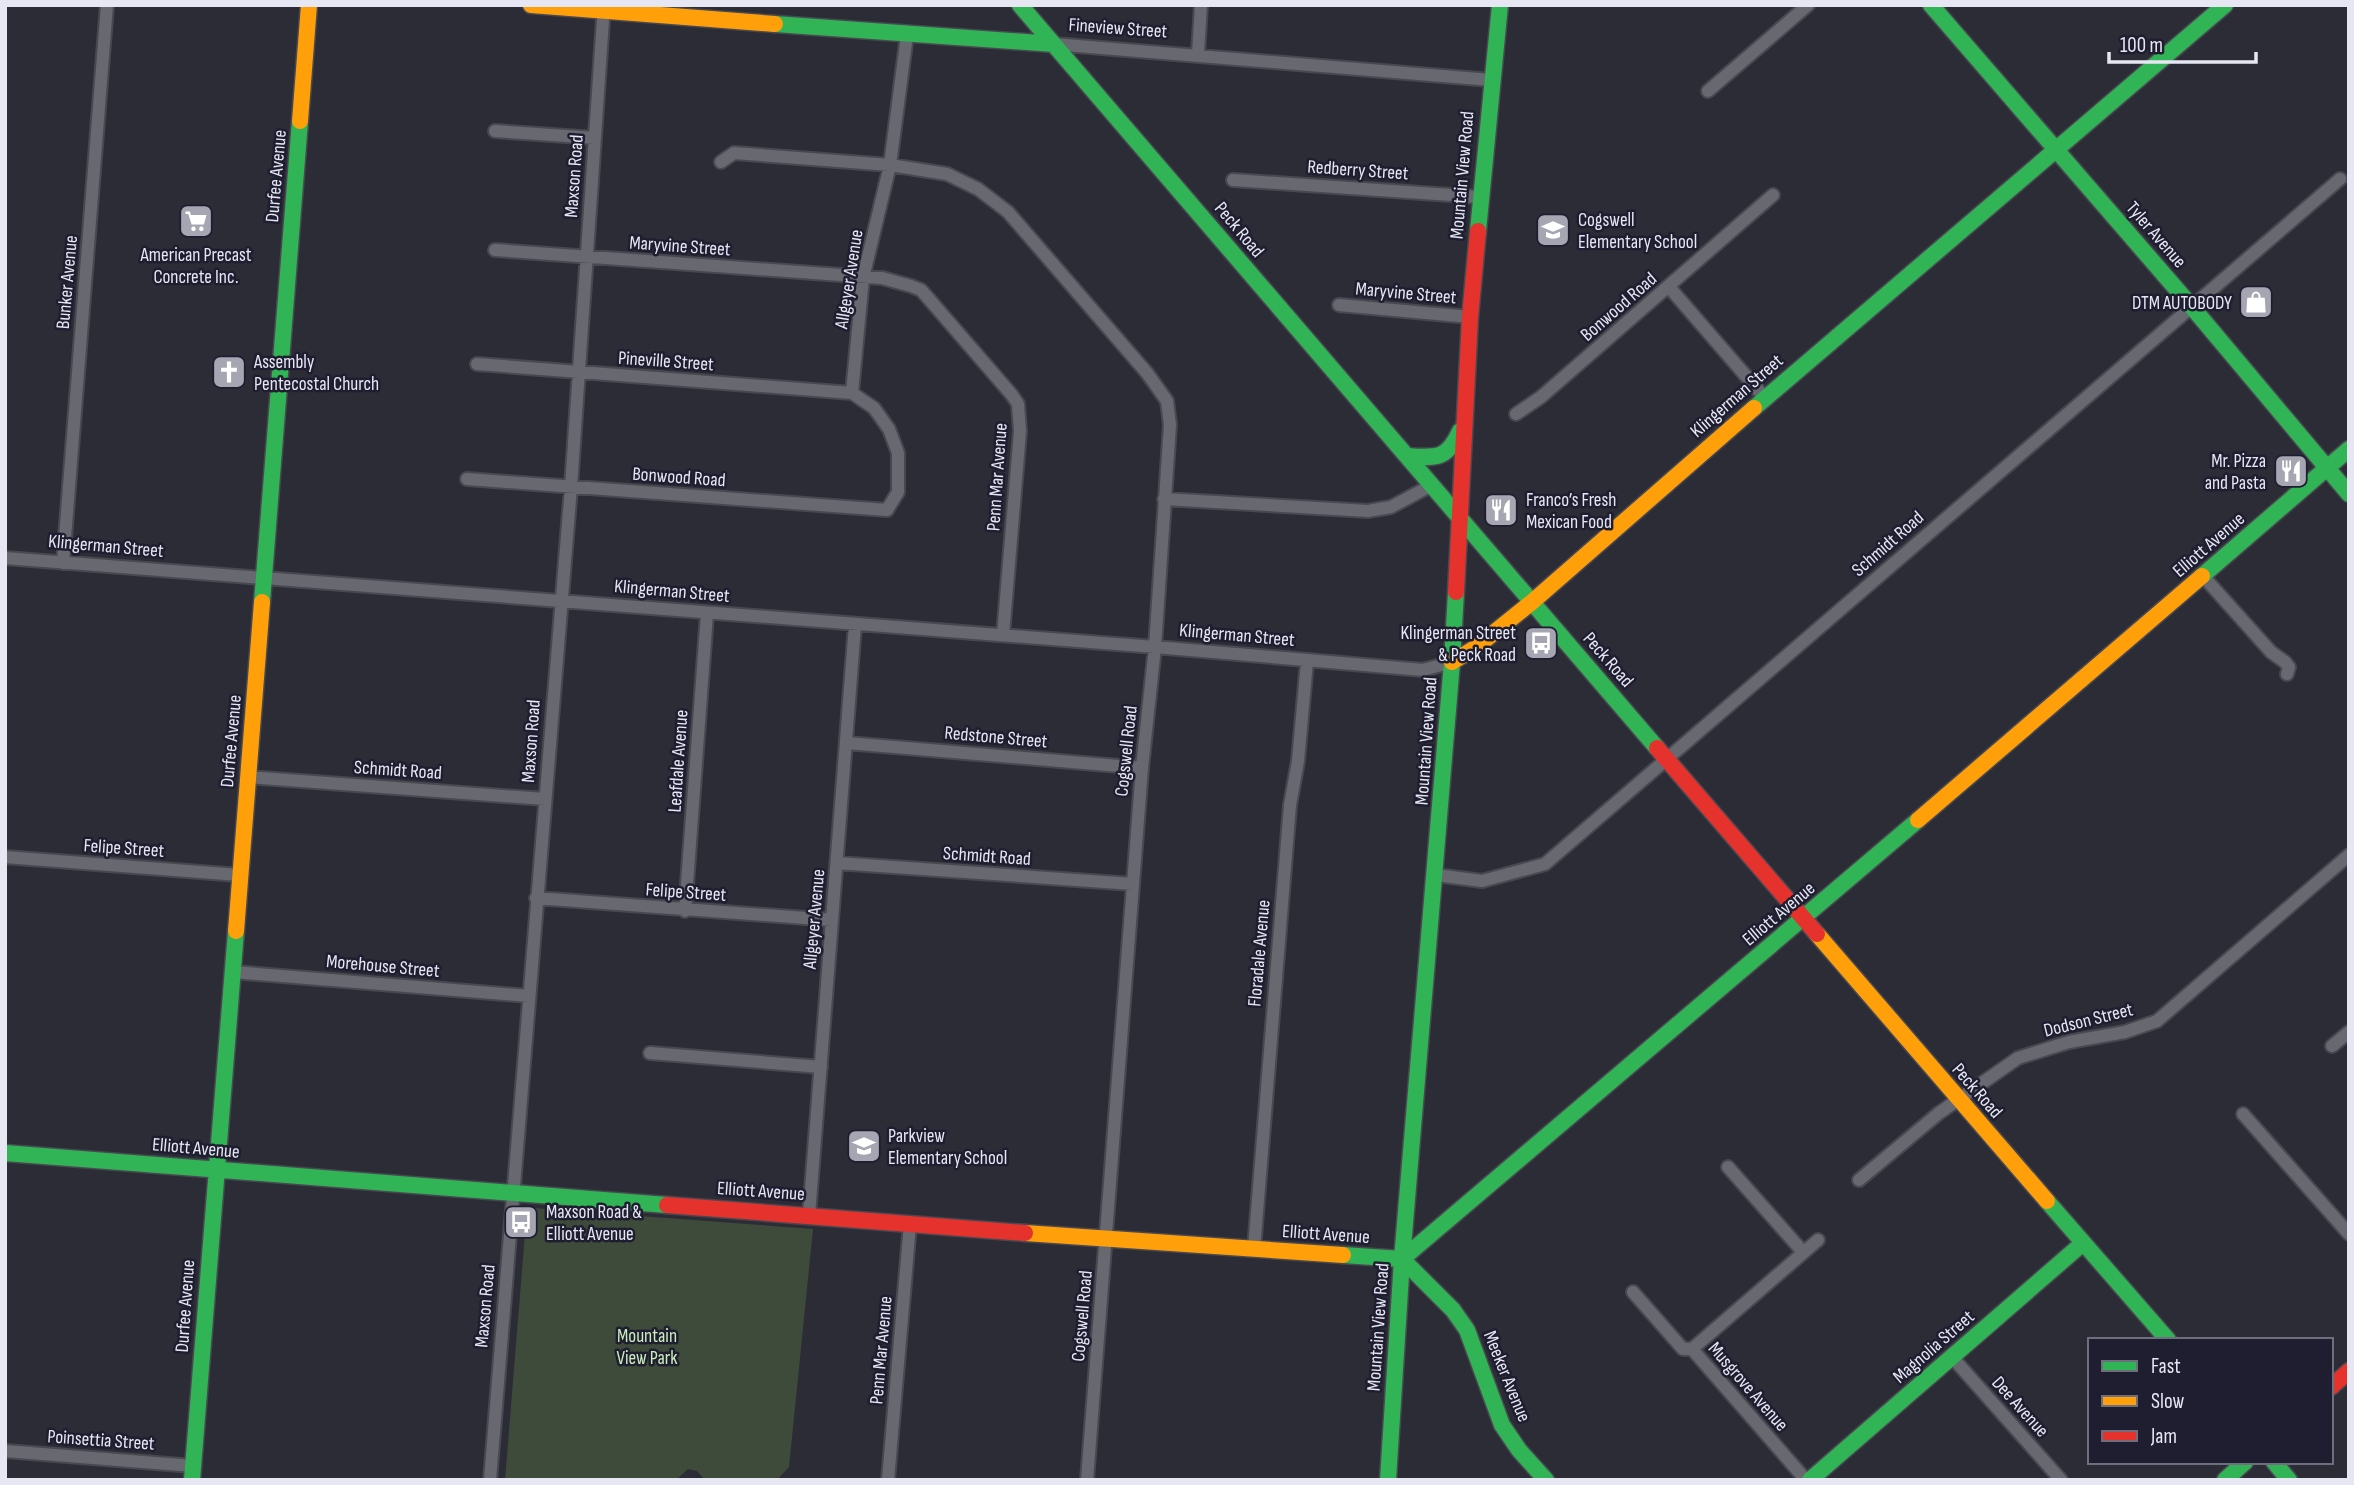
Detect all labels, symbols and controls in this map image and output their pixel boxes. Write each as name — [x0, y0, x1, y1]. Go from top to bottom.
street label: Fineview Street — [1068, 14, 1168, 43]
scale bar — [2109, 21, 2256, 65]
text: 100 m — [2120, 33, 2163, 58]
street label: Mountain View Road — [1445, 110, 1480, 240]
street label: Durfee Avenue — [261, 129, 292, 223]
street label: Maxson Road — [560, 134, 589, 218]
street label: Redberry Street — [1307, 155, 1409, 186]
street label: Tyler Avenue — [2121, 197, 2191, 273]
street label: Peck Road — [1209, 198, 1269, 262]
supermarket icon: American Precast Concrete Inc. — [177, 202, 215, 240]
place label: Cogswell Elementary School — [1578, 209, 1697, 254]
school or university icon: Cogswell Elementary School — [1534, 211, 1572, 249]
street label: Allgeyer Avenue — [830, 228, 869, 332]
street label: Maryvine Street — [629, 231, 731, 262]
street label: Bunker Avenue — [52, 234, 83, 330]
place label: American Precast Concrete Inc. — [139, 244, 252, 289]
street label: Bonwood Road — [1576, 268, 1662, 346]
street label: Maryvine Street — [1354, 278, 1458, 309]
shop icon: DTM AUTOBODY — [2237, 283, 2275, 321]
place label: DTM AUTOBODY — [2132, 292, 2232, 315]
street label: Pineville Street — [617, 347, 715, 376]
street label: Klingerman Street — [1686, 349, 1788, 443]
place label: Assembly Pentecostal Church — [253, 351, 379, 396]
church icon: Assembly Pentecostal Church — [210, 353, 248, 391]
street label: Penn Mar Avenue — [982, 422, 1013, 532]
place label: Mr. Pizza and Pasta — [2205, 450, 2266, 495]
restaurant icon: Mr. Pizza and Pasta — [2272, 452, 2310, 490]
street label: Bonwood Road — [631, 463, 726, 492]
place label: Franco’s Fresh Mexican Food — [1526, 489, 1616, 534]
restaurant icon: Franco’s Fresh Mexican Food — [1482, 491, 1520, 529]
street label: Schmidt Road — [1847, 507, 1929, 582]
street label: Elliott Avenue — [2168, 508, 2250, 583]
street label: Klingerman Street — [47, 530, 165, 563]
street label: Klingerman Street — [613, 575, 731, 608]
street label: Klingerman Street — [1178, 619, 1296, 652]
place label: Klingerman Street & Peck Road — [1400, 622, 1516, 667]
bus stop icon: Klingerman Street & Peck Road — [1522, 624, 1560, 662]
street label: Peck Road — [1578, 628, 1638, 692]
street label: Mountain View Road — [1411, 676, 1442, 806]
street label: Durfee Avenue — [216, 694, 247, 788]
street label: Maxson Road — [517, 699, 546, 783]
street label: Cogswell Road — [1110, 705, 1143, 798]
street label: Leafdale Avenue — [663, 709, 694, 813]
street label: Redstone Street — [943, 722, 1049, 753]
street label: Schmidt Road — [353, 756, 443, 785]
street label: Felipe Street — [83, 834, 165, 863]
street label: Schmidt Road — [942, 842, 1032, 871]
street label: Allgeyer Avenue — [799, 868, 830, 971]
street label: Elliott Avenue — [1738, 877, 1820, 951]
street label: Felipe Street — [645, 878, 727, 907]
street label: Floradale Avenue — [1243, 899, 1276, 1007]
street label: Morehouse Street — [325, 950, 441, 983]
street label: Dodson Street — [2041, 998, 2136, 1043]
street label: Peck Road — [1947, 1059, 2007, 1123]
place label: Parkview Elementary School — [888, 1125, 1007, 1170]
school or university icon: Parkview Elementary School — [845, 1127, 883, 1165]
street label: Elliott Avenue — [151, 1133, 241, 1164]
street label: Elliott Avenue — [716, 1177, 805, 1206]
place label: Maxson Road & Elliott Avenue — [546, 1201, 642, 1246]
bus stop icon: Maxson Road & Elliott Avenue — [502, 1203, 540, 1241]
street label: Elliott Avenue — [1281, 1220, 1370, 1249]
street label: Durfee Avenue — [171, 1259, 200, 1353]
street label: Mountain View Road — [1363, 1262, 1394, 1392]
street label: Maxson Road — [470, 1264, 501, 1349]
street label: Cogswell Road — [1067, 1270, 1098, 1363]
street label: Penn Mar Avenue — [865, 1295, 898, 1405]
street label: Magnolia Street — [1889, 1305, 1979, 1389]
park label: Mountain View Park — [616, 1325, 678, 1370]
street label: Meeker Avenue — [1478, 1328, 1535, 1425]
street label: Musgrove Avenue — [1703, 1338, 1793, 1436]
legend — [2088, 1338, 2333, 1464]
text: Fast — [2151, 1354, 2181, 1379]
street label: Dee Avenue — [1987, 1372, 2053, 1442]
text: Slow — [2151, 1389, 2185, 1414]
text: Jam — [2150, 1424, 2177, 1449]
street label: Poinsettia Street — [46, 1425, 156, 1456]

